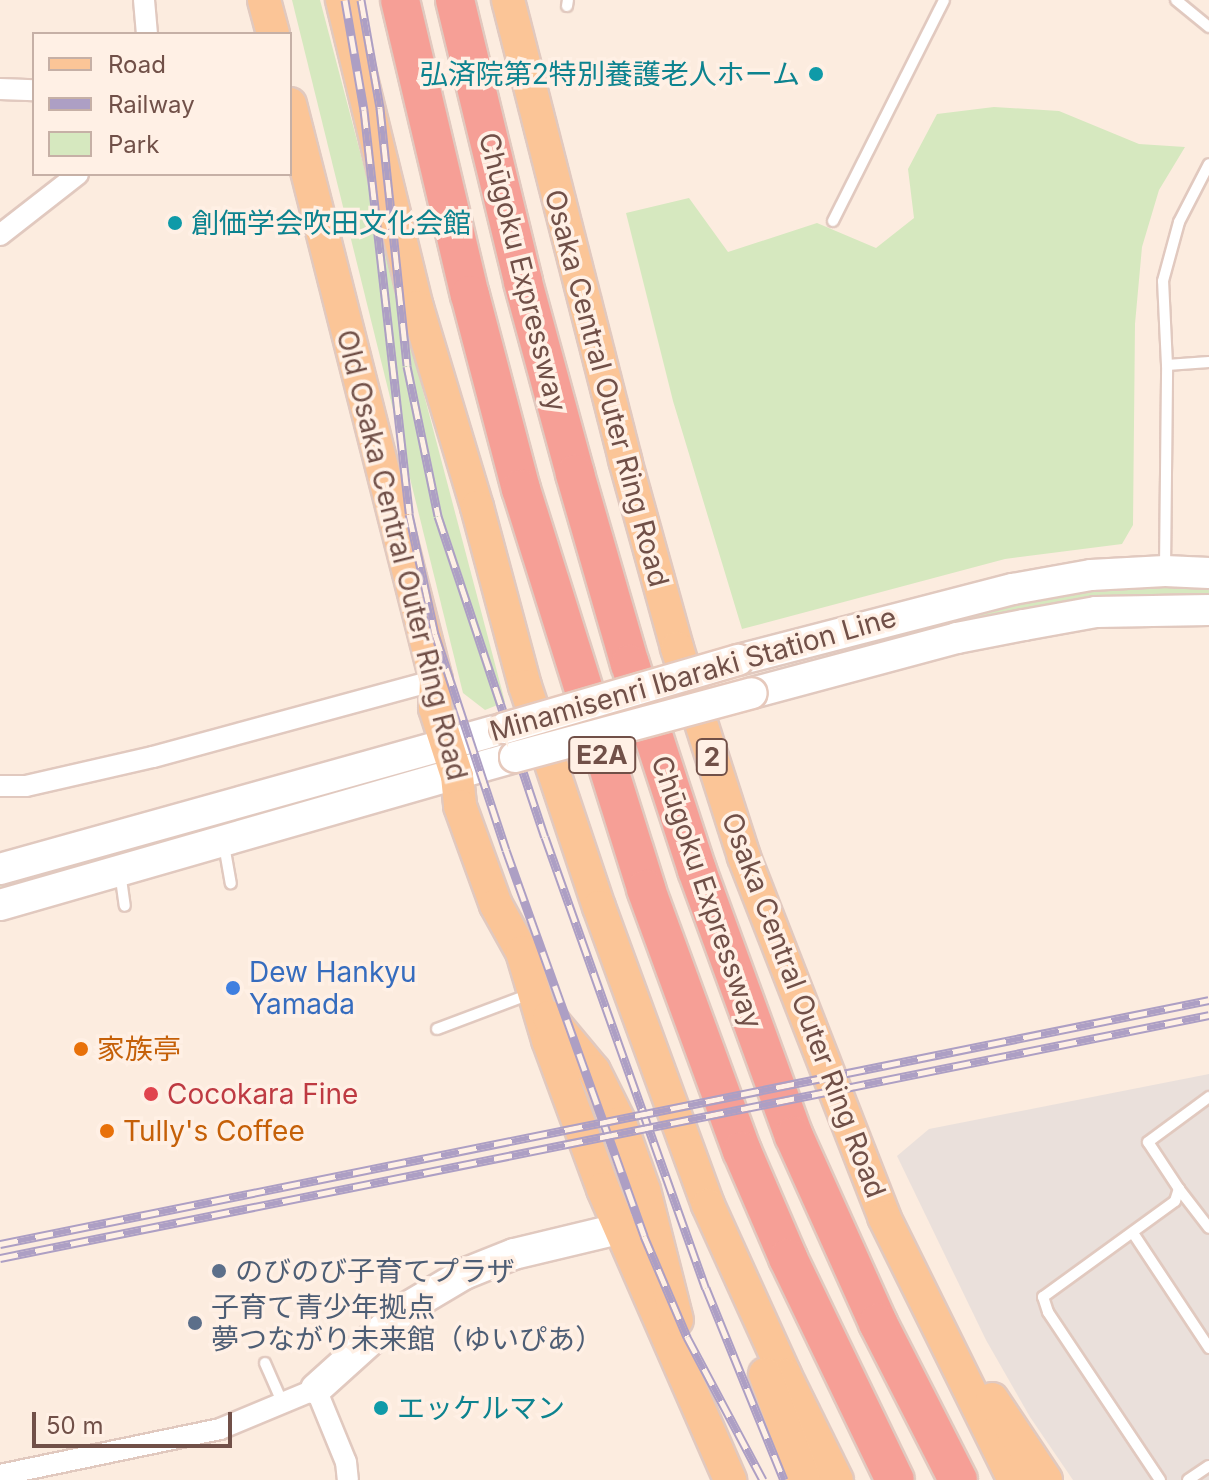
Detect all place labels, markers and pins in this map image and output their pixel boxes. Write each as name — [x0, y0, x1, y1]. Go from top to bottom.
place label: 弘済院第2特別養護老人ホーム — [419, 57, 800, 91]
marker: 弘済院第2特別養護老人ホーム — [807, 65, 825, 83]
place label: 創価学会吹田文化会館 — [191, 206, 471, 240]
marker: 創価学会吹田文化会館 — [166, 214, 184, 232]
place label: Dew Hankyu Yamada — [249, 955, 417, 1021]
marker: Dew Hankyu Yamada — [224, 979, 242, 997]
place label: 家族亭 — [97, 1032, 181, 1066]
marker: 家族亭 — [72, 1040, 90, 1058]
place label: Cocokara Fine — [167, 1077, 358, 1111]
marker: Cocokara Fine — [142, 1085, 160, 1103]
place label: Tully's Coffee — [123, 1114, 305, 1148]
marker: Tully's Coffee — [98, 1122, 116, 1140]
place label: のびのび子育てプラザ — [235, 1254, 515, 1288]
marker: のびのび子育てプラザ — [210, 1262, 228, 1280]
place label: 子育て青少年拠点 夢つながり未来館（ゆいぴあ） — [211, 1290, 603, 1356]
marker: 子育て青少年拠点 夢つながり未来館（ゆいぴあ） — [186, 1314, 204, 1332]
place label: エッケルマン — [397, 1391, 565, 1425]
marker: エッケルマン — [372, 1399, 390, 1417]

